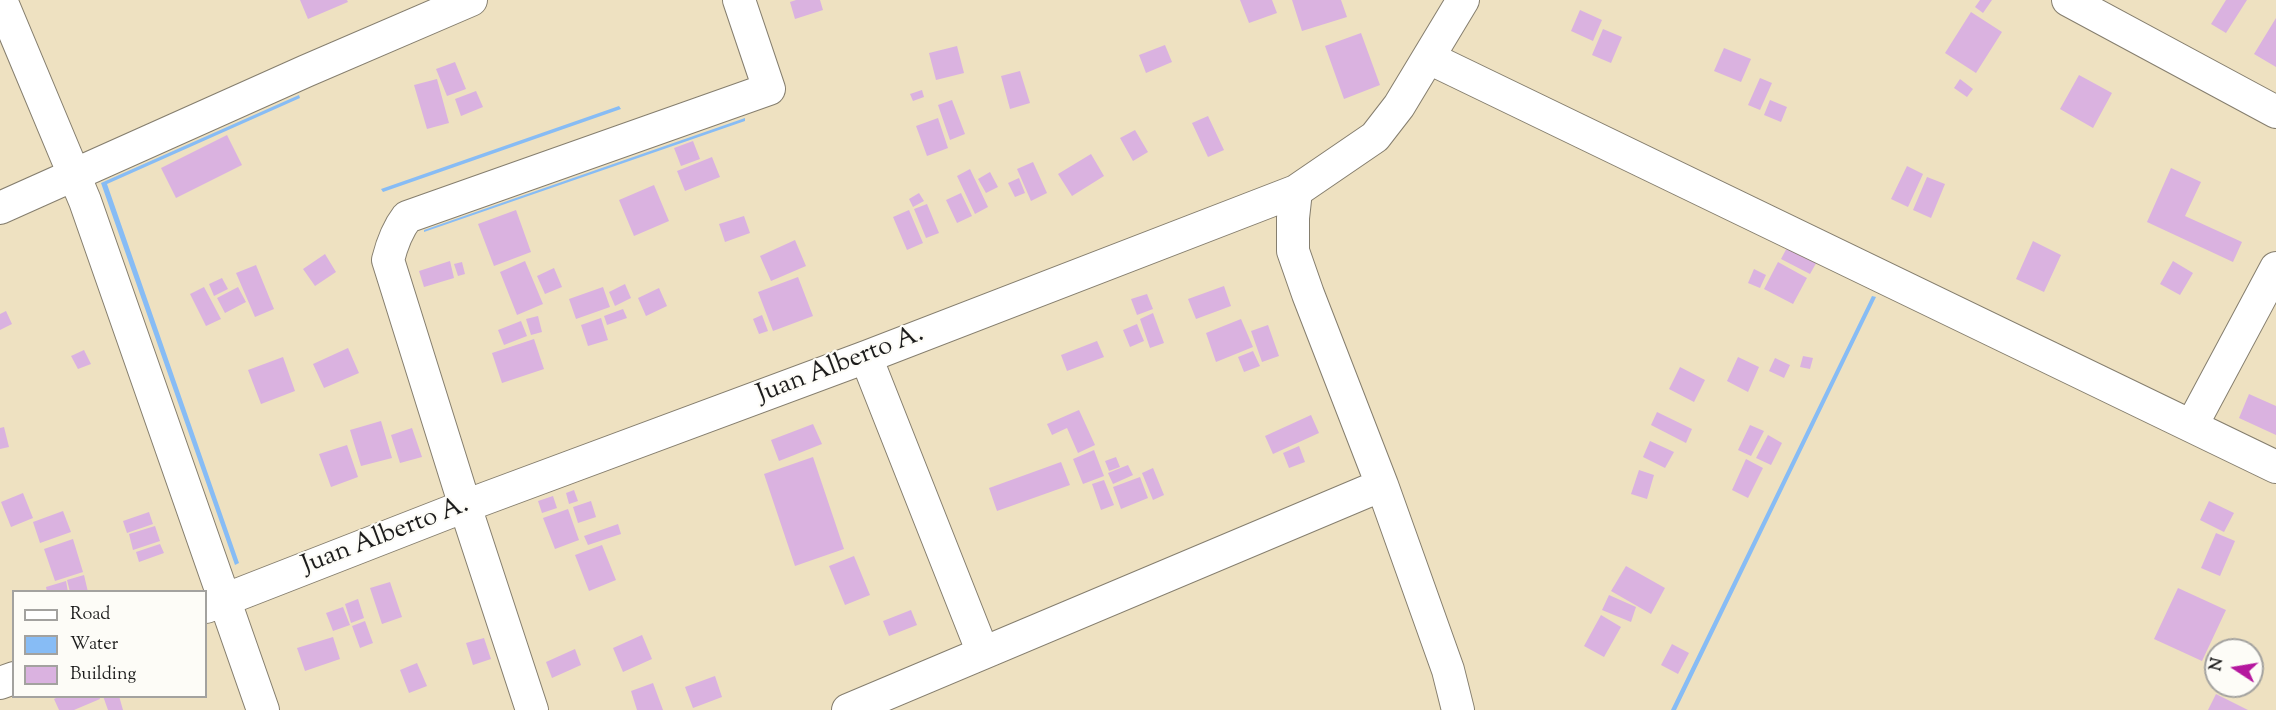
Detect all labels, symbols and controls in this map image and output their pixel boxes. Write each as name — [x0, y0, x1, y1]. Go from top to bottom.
street label: Juan Alberto A. — [753, 320, 929, 412]
street label: Juan Alberto A. — [298, 491, 474, 583]
legend — [12, 590, 207, 698]
text: Road — [70, 602, 110, 628]
text: Water — [70, 632, 118, 658]
north arrow — [2204, 638, 2264, 698]
text: N — [2205, 656, 2230, 673]
text: Building — [70, 662, 136, 688]

